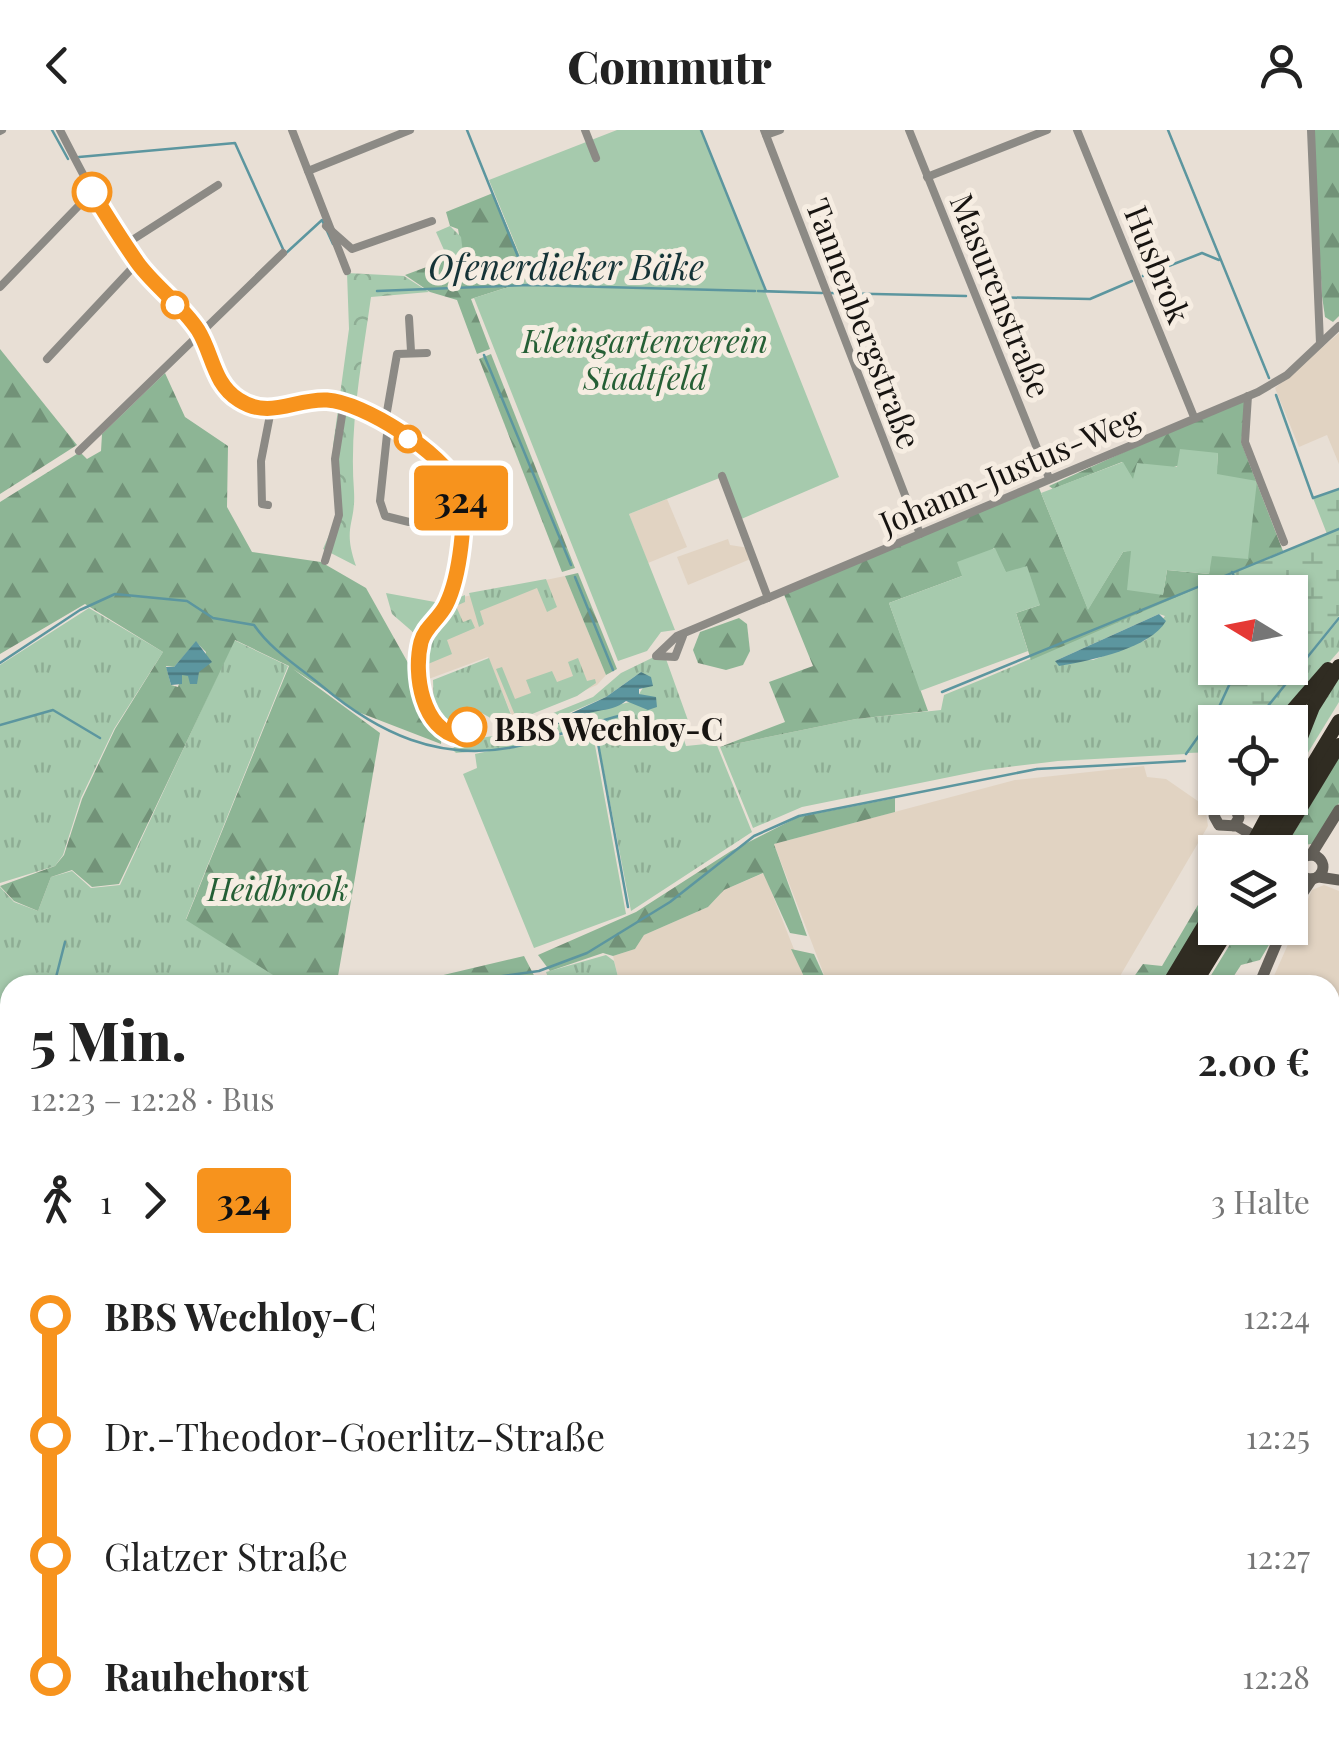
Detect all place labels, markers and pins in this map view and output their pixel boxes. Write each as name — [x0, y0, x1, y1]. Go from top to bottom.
unlabelled marker — [73, 173, 111, 211]
unlabelled marker — [162, 292, 188, 318]
unlabelled marker — [395, 426, 421, 452]
place label: BBS Wechloy-C — [494, 706, 723, 749]
marker: BBS Wechloy-C — [448, 708, 486, 746]

